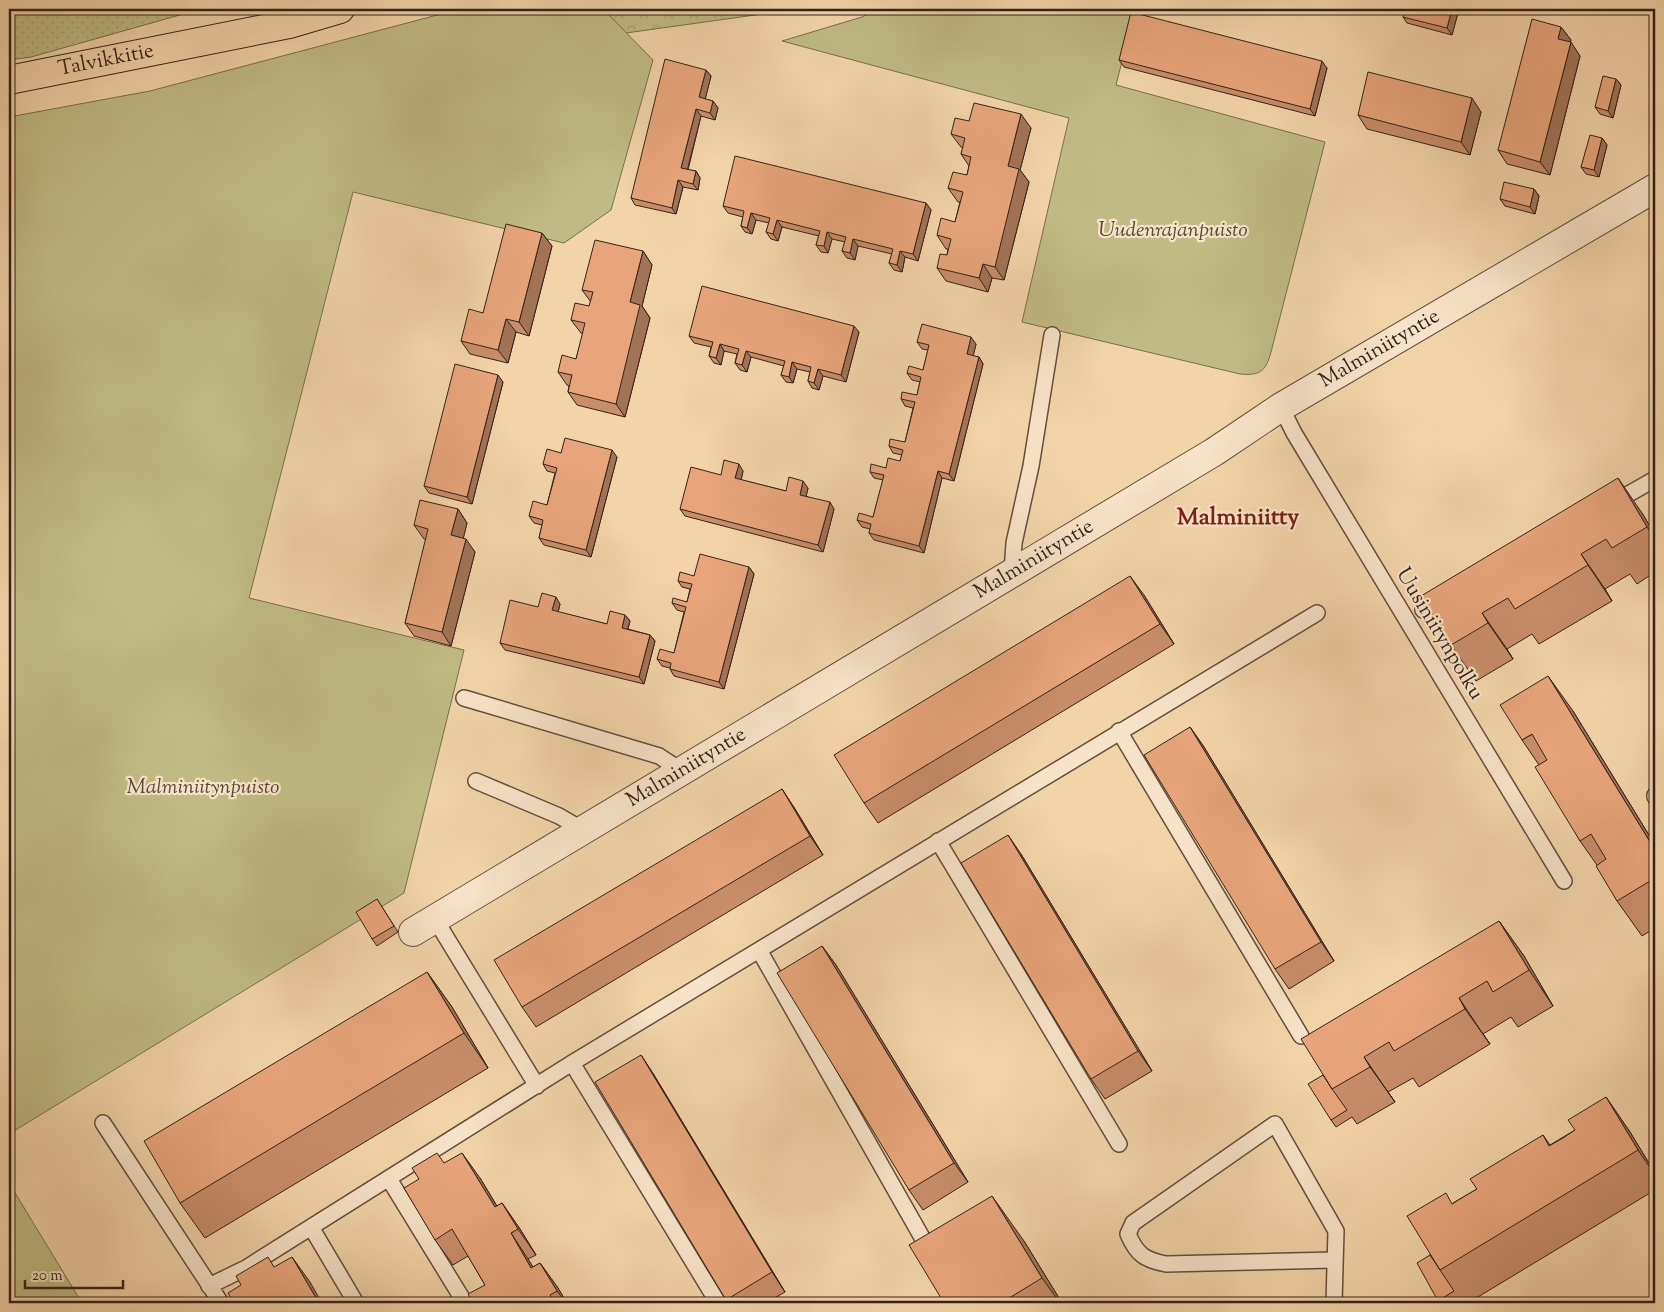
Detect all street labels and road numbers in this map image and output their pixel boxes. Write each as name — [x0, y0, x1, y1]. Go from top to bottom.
street label: Talvikkitie — [56, 36, 156, 85]
street label: Malminiityntie — [1314, 302, 1446, 396]
street label: Malminiityntie — [968, 512, 1100, 607]
street label: Uusiniitynpolku — [1388, 562, 1490, 706]
street label: Malminiityntie — [621, 720, 752, 816]

